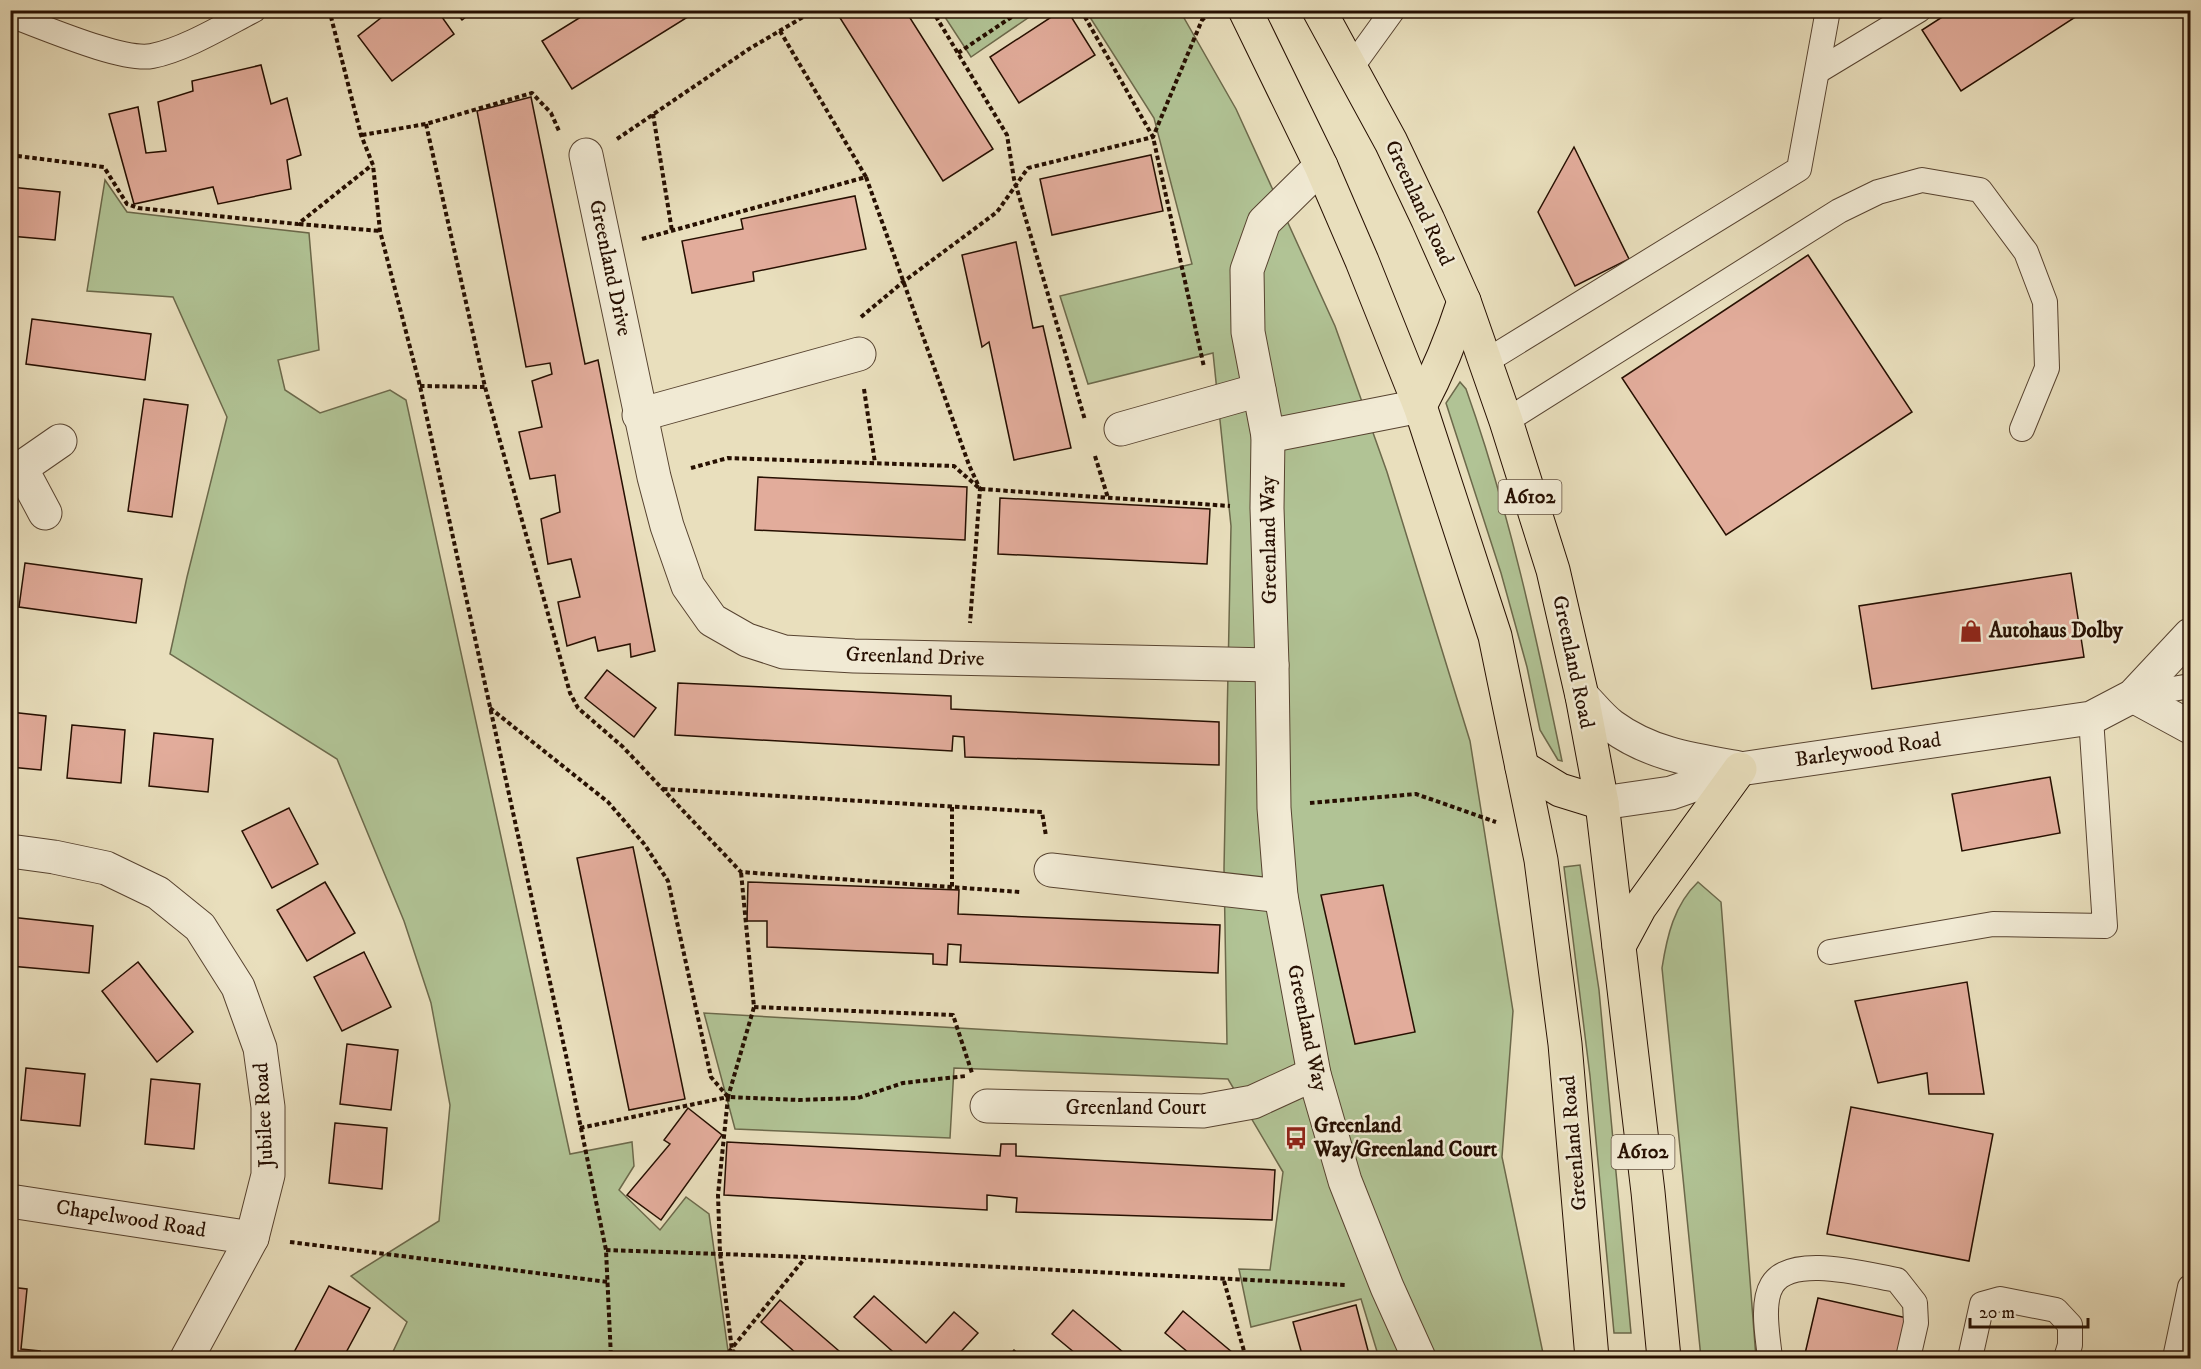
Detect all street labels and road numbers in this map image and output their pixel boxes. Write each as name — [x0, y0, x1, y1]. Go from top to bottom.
street label: Greenland Road — [1379, 136, 1460, 270]
street label: Greenland Drive — [583, 197, 637, 339]
street label: Greenland Way — [1255, 474, 1283, 605]
road number: A6102 — [1498, 480, 1562, 514]
street label: Greenland Road — [1546, 593, 1600, 731]
street label: Greenland Drive — [845, 642, 985, 672]
street label: Barleywood Road — [1793, 727, 1943, 773]
street label: Greenland Way — [1281, 962, 1333, 1095]
street label: Jubilee Road — [248, 1061, 280, 1170]
street label: Greenland Road — [1555, 1074, 1593, 1212]
street label: Greenland Court — [1066, 1095, 1207, 1121]
road number: A6102 — [1612, 1135, 1674, 1169]
street label: Chapelwood Road — [54, 1194, 208, 1244]

